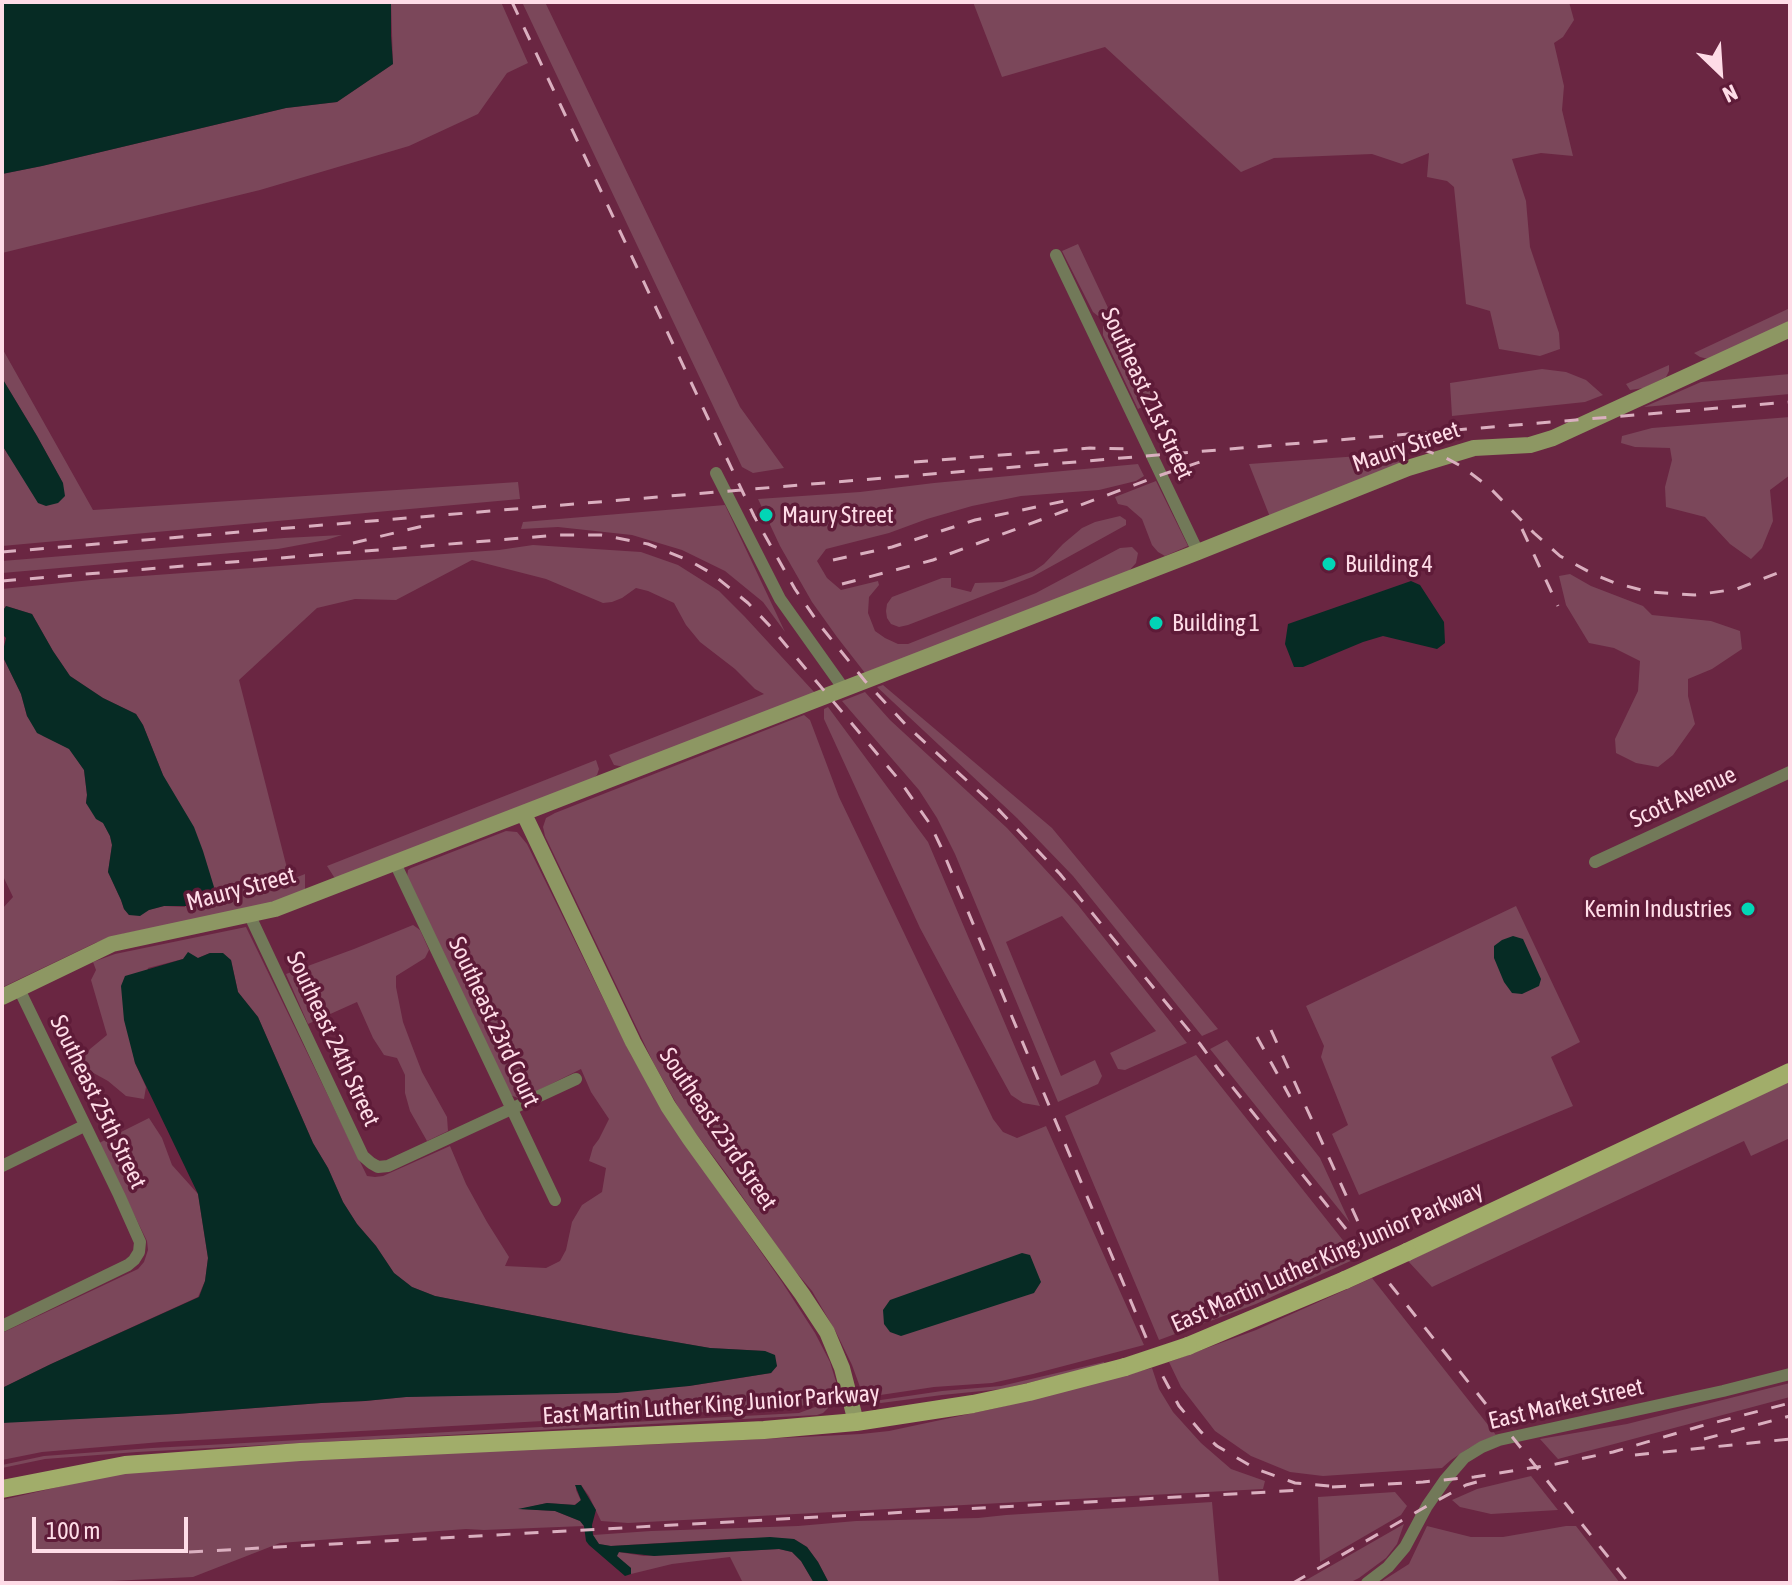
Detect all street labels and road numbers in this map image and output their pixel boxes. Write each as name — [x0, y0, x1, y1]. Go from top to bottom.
street label: Southeast 21st Street — [1095, 304, 1199, 484]
street label: Maury Street — [1348, 415, 1464, 479]
street label: Scott Avenue — [1625, 760, 1741, 834]
street label: Maury Street — [183, 861, 299, 917]
street label: Southeast 23rd Court — [442, 933, 546, 1111]
street label: Southeast 24th Street — [280, 947, 386, 1131]
street label: Southeast 25th Street — [44, 1011, 152, 1193]
street label: Southeast 23rd Street — [653, 1043, 783, 1215]
street label: East Martin Luther King Junior Parkway — [1167, 1175, 1487, 1339]
street label: East Market Street — [1486, 1372, 1646, 1436]
street label: East Martin Luther King Junior Parkway — [541, 1379, 881, 1431]

